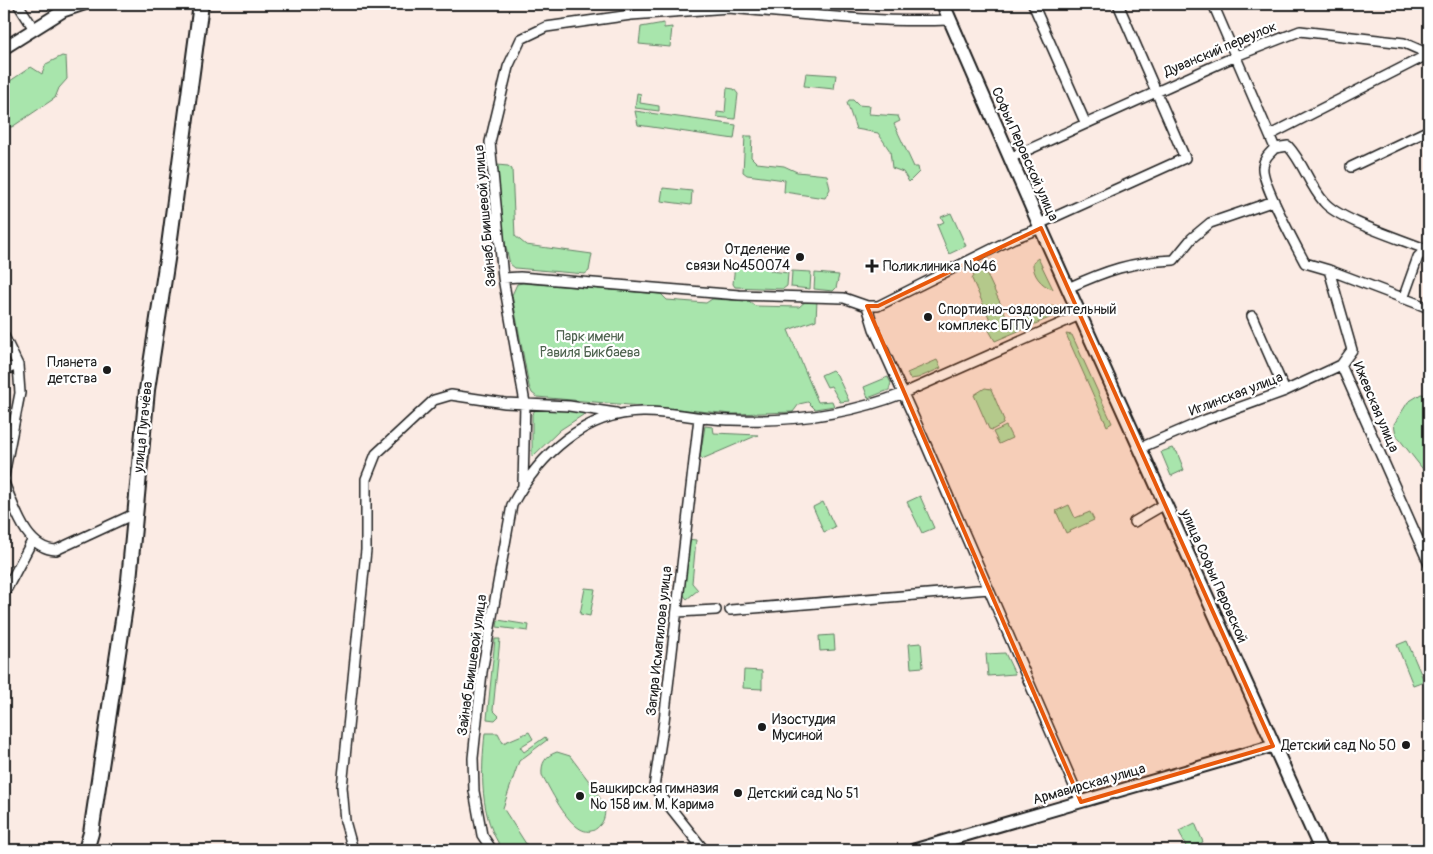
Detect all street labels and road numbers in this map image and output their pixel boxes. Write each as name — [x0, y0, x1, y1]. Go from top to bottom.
street label: Дуванский переулок — [1160, 18, 1279, 81]
street label: Софьи Перовской улица — [988, 85, 1062, 223]
street label: Зайнаб Биишевой улица — [470, 144, 500, 288]
street label: Ижевская улица — [1349, 359, 1403, 455]
street label: Иглинская улица — [1187, 368, 1285, 420]
street label: улица Пугачёва — [130, 381, 156, 474]
street label: улица Софьи Перовской — [1176, 506, 1251, 645]
street label: Загира Исмагилова улица — [643, 565, 675, 717]
street label: Зайнаб Биишевой улица — [454, 593, 490, 737]
street label: Армавирская улица — [1031, 760, 1147, 808]

